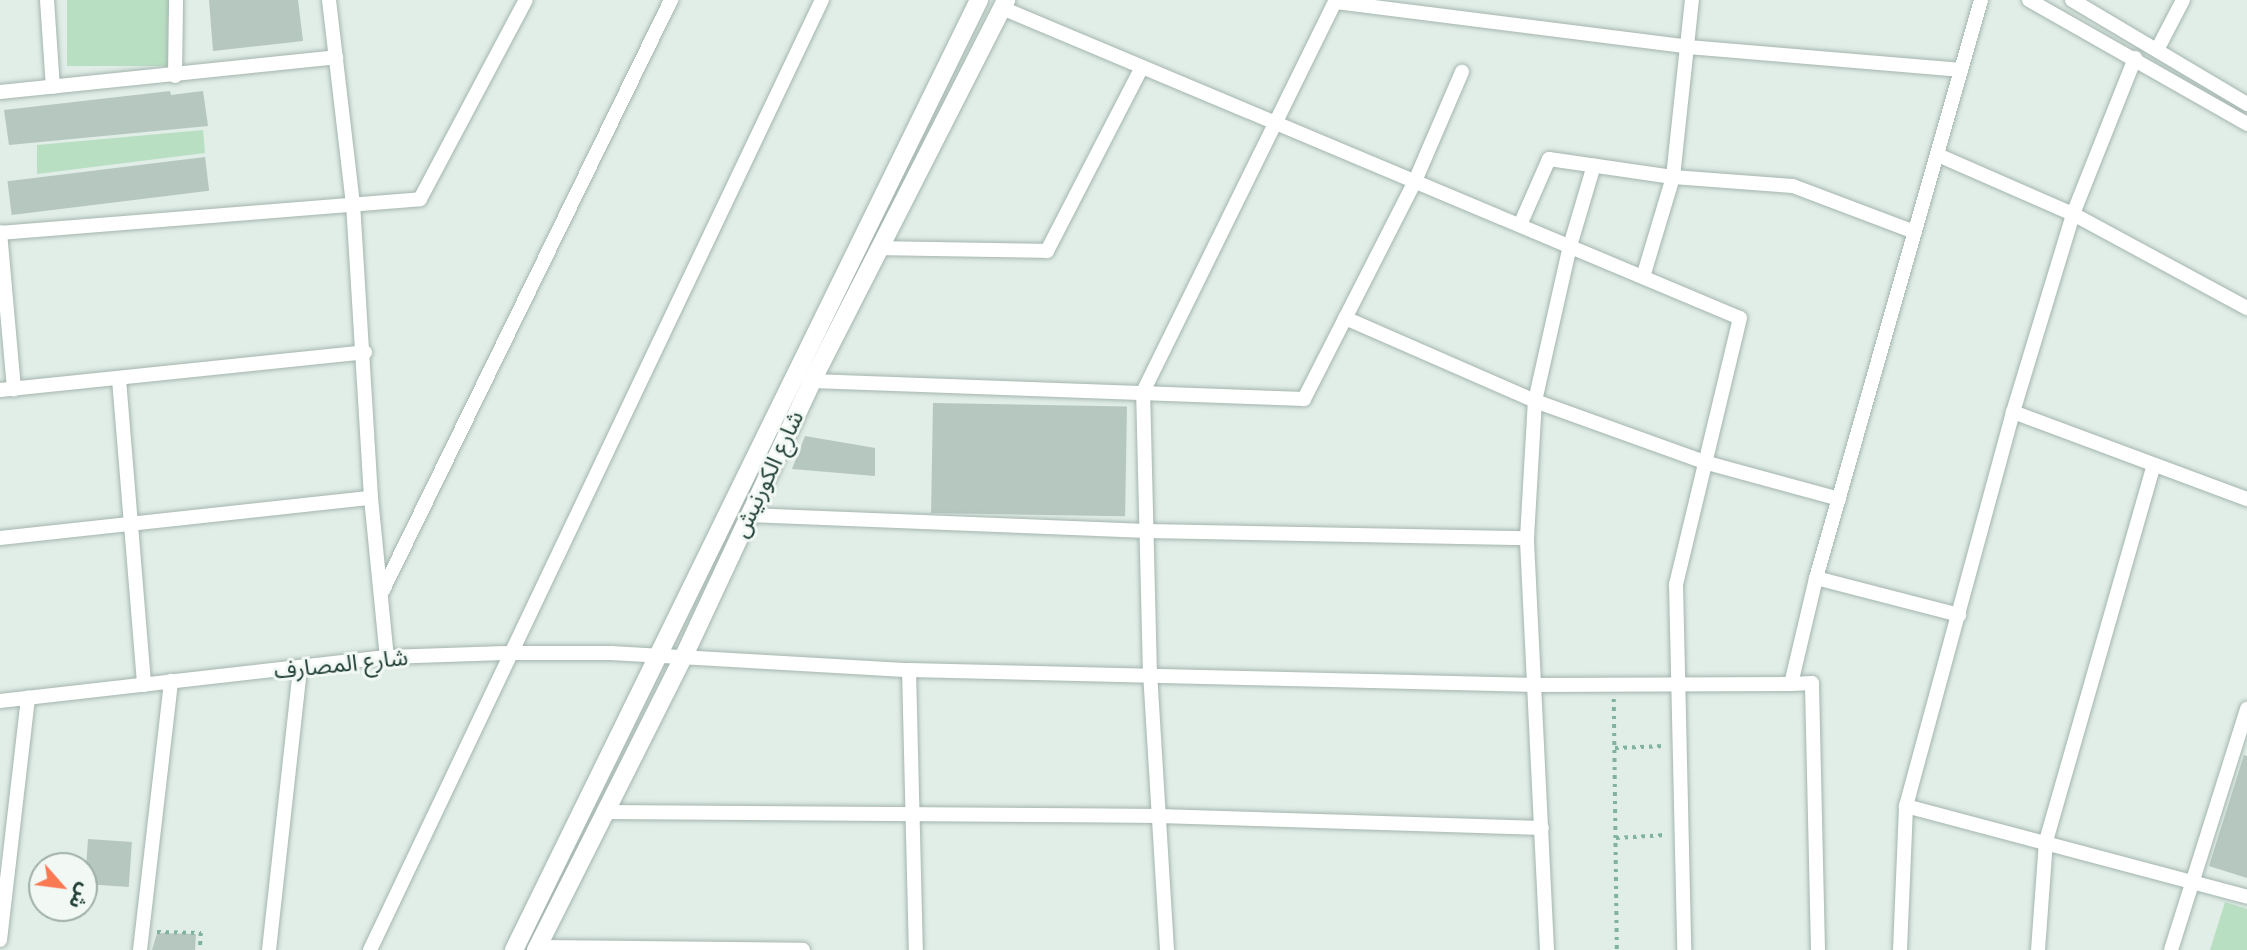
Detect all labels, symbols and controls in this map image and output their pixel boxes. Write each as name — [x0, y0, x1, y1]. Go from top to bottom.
street label: شارع الكورنيش — [727, 406, 809, 542]
street label: شارع المصارف — [273, 643, 409, 685]
north arrow — [28, 852, 98, 922]
text: ش — [64, 879, 96, 913]

